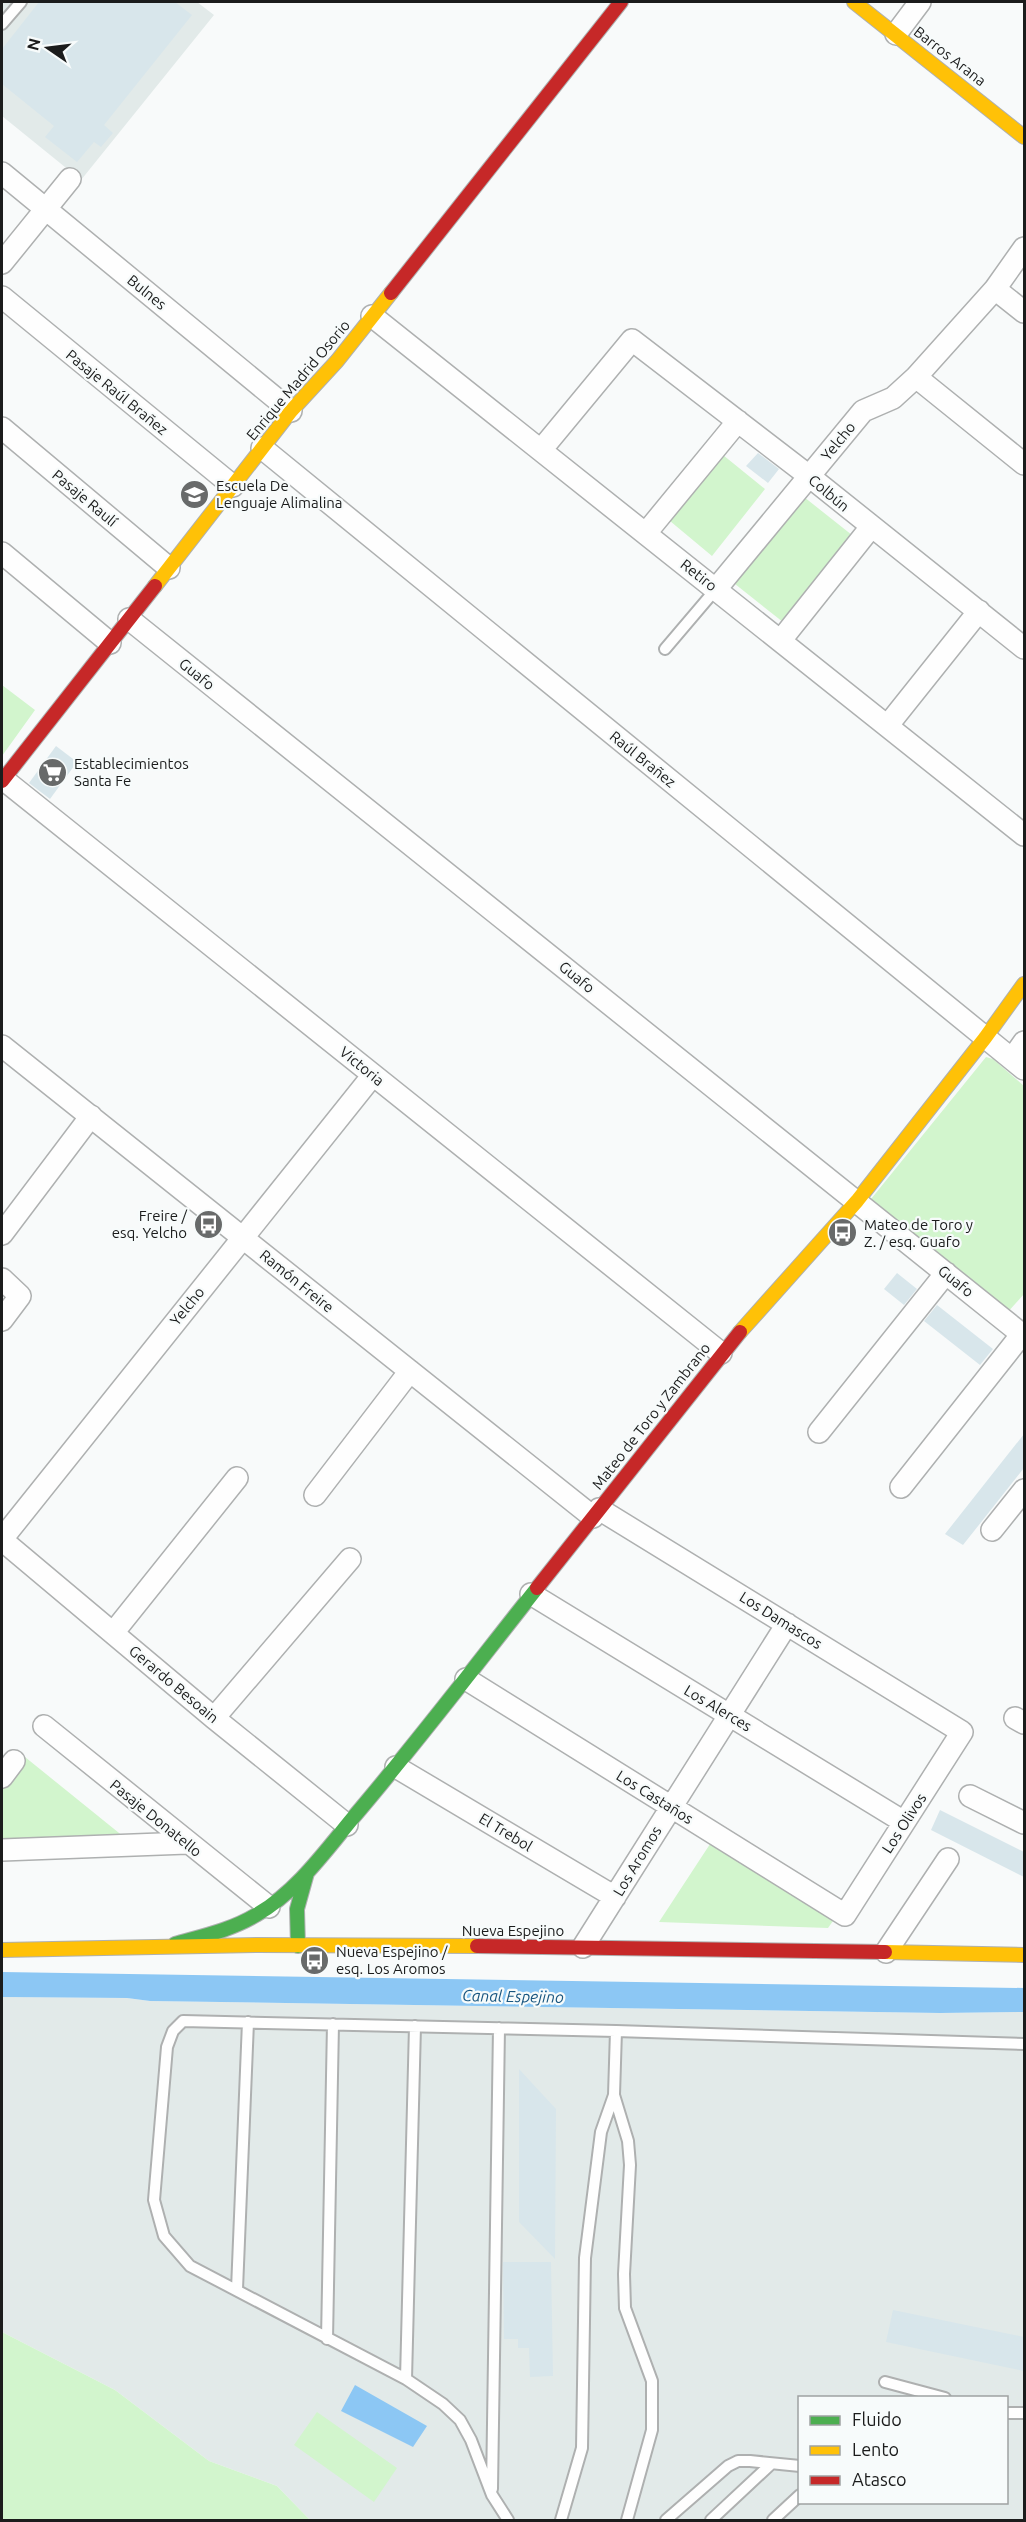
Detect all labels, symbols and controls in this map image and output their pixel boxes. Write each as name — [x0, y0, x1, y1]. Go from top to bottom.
north arrow — [18, 18, 78, 78]
street label: Barros Arana — [911, 23, 989, 89]
text: N — [23, 36, 44, 52]
street label: Bulnes — [124, 271, 170, 313]
street label: Enrique Madrid Osorio — [243, 317, 353, 443]
street label: Pasaje Raúl Brañez — [63, 346, 171, 438]
street label: Yelcho — [817, 418, 859, 464]
street label: Pasaje Raulí — [49, 466, 121, 530]
street label: Colbún — [805, 471, 853, 515]
place label: Escuela De Lenguaje Alimalina — [216, 477, 343, 511]
school or university icon: Escuela De Lenguaje Alimalina — [179, 478, 211, 510]
street label: Retiro — [677, 555, 721, 595]
street label: Guafo — [176, 655, 218, 693]
street label: Raúl Brañez — [607, 727, 679, 791]
place label: Establecimientos Santa Fe — [74, 755, 189, 789]
supermarket icon: Establecimientos Santa Fe — [37, 756, 69, 788]
street label: Guafo — [556, 958, 598, 996]
street label: Victoria — [336, 1043, 388, 1089]
place label: Freire / esq. Yelcho — [112, 1207, 187, 1241]
bus stop icon: Freire / esq. Yelcho — [192, 1208, 224, 1240]
place label: Mateo de Toro y Z. / esq. Guafo — [864, 1216, 973, 1250]
bus stop icon: Mateo de Toro y Z. / esq. Guafo — [827, 1217, 859, 1249]
street label: Ramón Freire — [257, 1246, 337, 1316]
street label: Guafo — [935, 1262, 977, 1300]
street label: Yelcho — [166, 1283, 208, 1329]
street label: Mateo de Toro y Zambrano — [589, 1339, 713, 1493]
street label: Los Damascos — [737, 1588, 825, 1652]
street label: Gerardo Besoain — [126, 1642, 222, 1726]
street label: Los Alerces — [681, 1681, 755, 1735]
street label: Los Castaños — [614, 1767, 696, 1827]
street label: Pasaje Donatello — [107, 1776, 205, 1860]
street label: Los Olivos — [878, 1790, 930, 1856]
street label: El Trebol — [476, 1810, 536, 1855]
street label: Los Aromos — [609, 1823, 665, 1899]
street label: Nueva Espejino — [462, 1922, 564, 1939]
place label: Nueva Espejino / esq. Los Aromos — [336, 1943, 448, 1977]
bus stop icon: Nueva Espejino / esq. Los Aromos — [299, 1944, 331, 1976]
water label: Canal Espejino — [462, 1986, 564, 2006]
legend — [798, 2396, 1008, 2504]
text: Fluido — [852, 2409, 902, 2429]
text: Lento — [852, 2439, 899, 2459]
text: Atasco — [852, 2469, 907, 2489]

